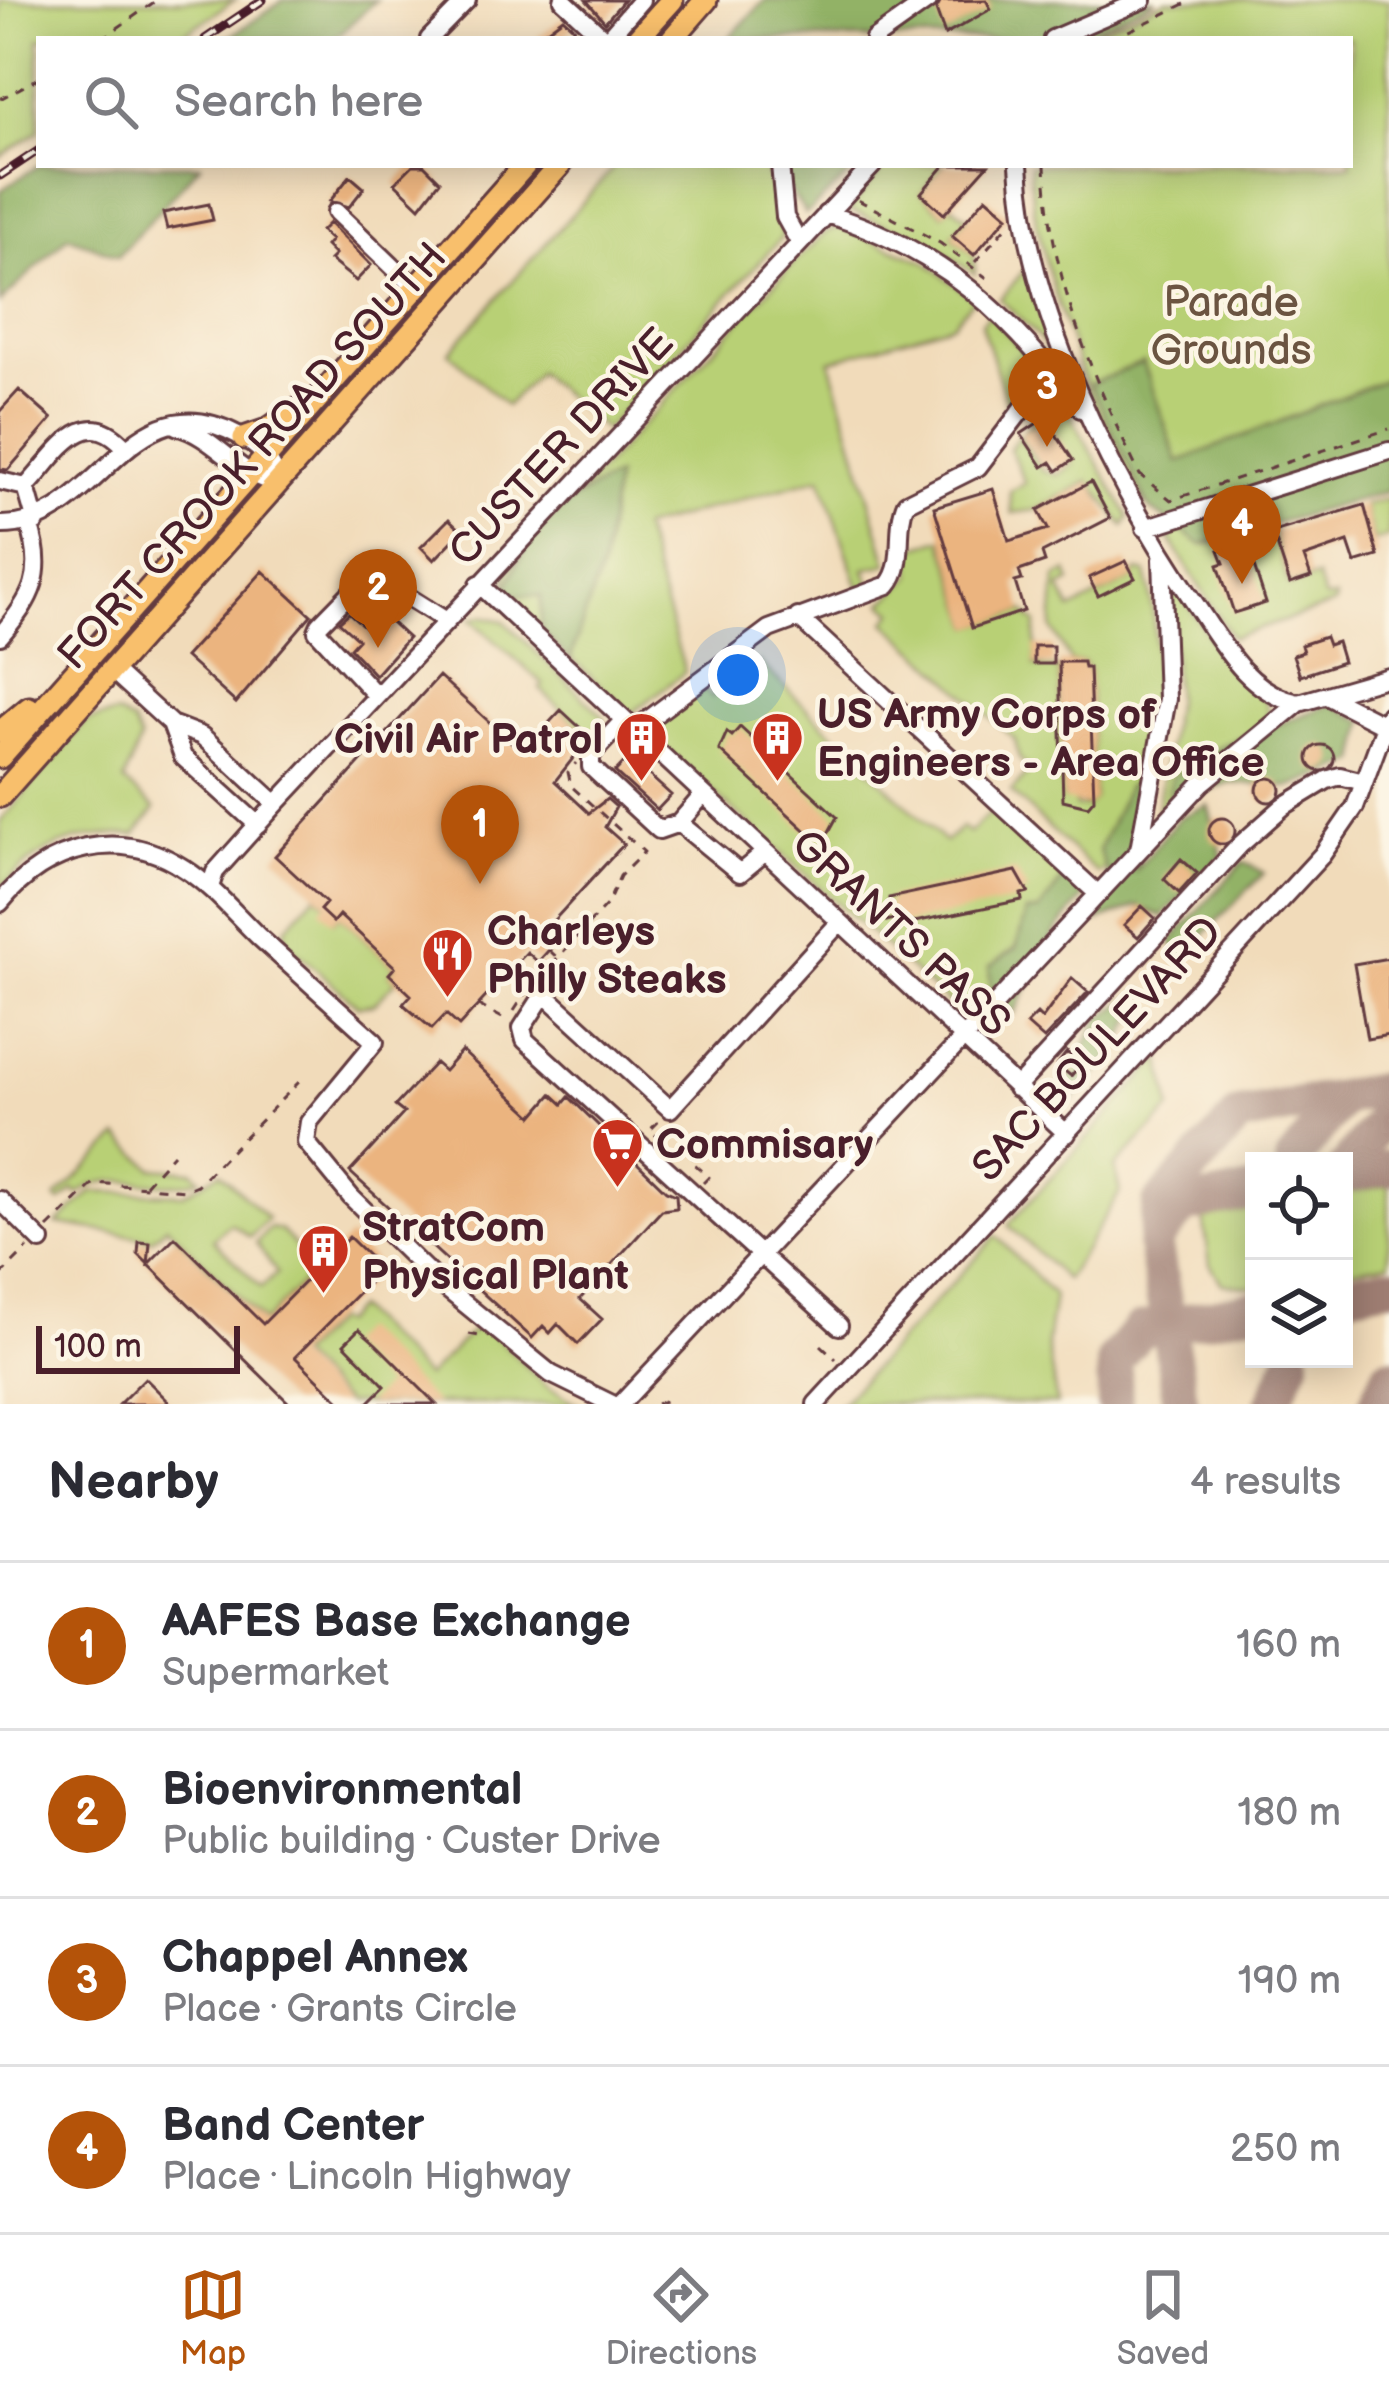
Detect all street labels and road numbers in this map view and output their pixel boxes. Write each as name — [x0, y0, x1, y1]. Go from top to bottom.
street label: FORT CROOK ROAD SOUTH — [48, 233, 458, 681]
street label: CUSTER DRIVE — [439, 318, 685, 577]
street label: GRANTS PASS — [780, 819, 1020, 1048]
street label: SAC BOULEVARD — [962, 907, 1233, 1193]

